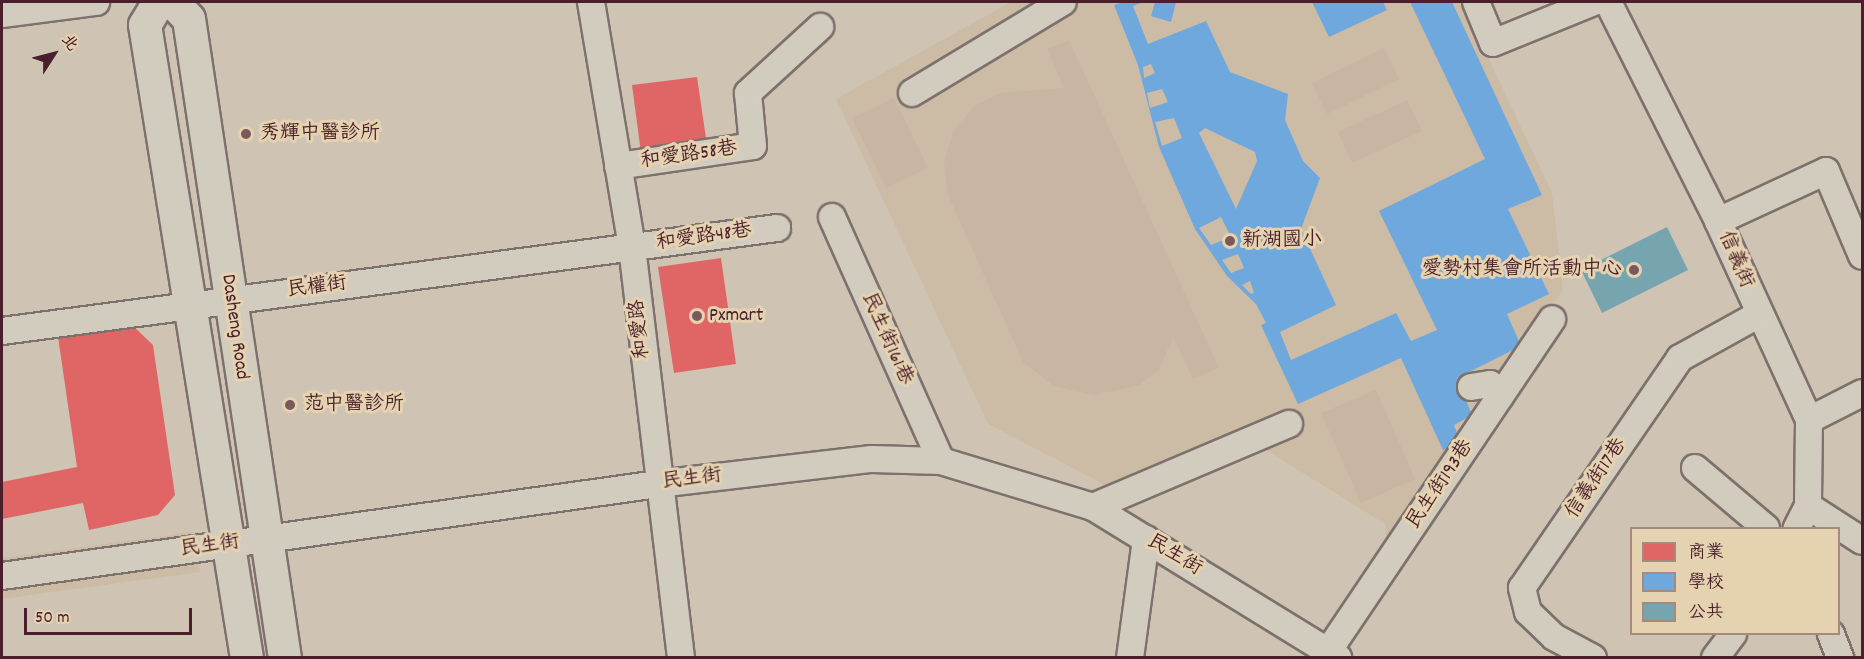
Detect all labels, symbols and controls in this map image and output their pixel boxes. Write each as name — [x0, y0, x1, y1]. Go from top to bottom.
north arrow — [24, 24, 84, 84]
text: 北 — [55, 30, 83, 56]
place label: 秀輝中醫診所 — [260, 122, 380, 146]
marker: 秀輝中醫診所 — [237, 125, 255, 143]
street label: 和愛路58巷 — [639, 137, 739, 175]
street label: 和愛路48巷 — [655, 219, 753, 257]
street label: 信義街 — [1712, 228, 1758, 292]
place label: 新湖國小 — [1242, 229, 1322, 253]
marker: 新湖國小 — [1223, 234, 1237, 248]
place label: 愛勢村集會所活動中心 — [1422, 258, 1622, 282]
marker: 愛勢村集會所活動中心 — [1627, 263, 1641, 277]
street label: 民權街 — [286, 272, 348, 304]
street label: Dasheng Road — [215, 273, 253, 381]
street label: 民生街161巷 — [855, 289, 917, 389]
street label: 和愛路 — [626, 298, 656, 360]
place label: Pxmart — [709, 304, 763, 328]
marker: Pxmart — [690, 309, 704, 323]
place label: 范中醫診所 — [304, 393, 404, 417]
marker: 范中醫診所 — [281, 396, 299, 414]
street label: 信義街17巷 — [1561, 434, 1633, 524]
street label: 民生街193巷 — [1402, 436, 1480, 534]
street label: 民生街 — [661, 464, 723, 496]
legend — [1630, 527, 1840, 635]
street label: 民生街 — [1142, 530, 1206, 582]
street label: 民生街 — [179, 531, 241, 563]
text: 商業 — [1688, 541, 1724, 566]
text: 學校 — [1688, 571, 1724, 596]
scale bar — [27, 596, 195, 634]
text: 公共 — [1688, 601, 1724, 626]
text: 50 m — [35, 606, 70, 631]

